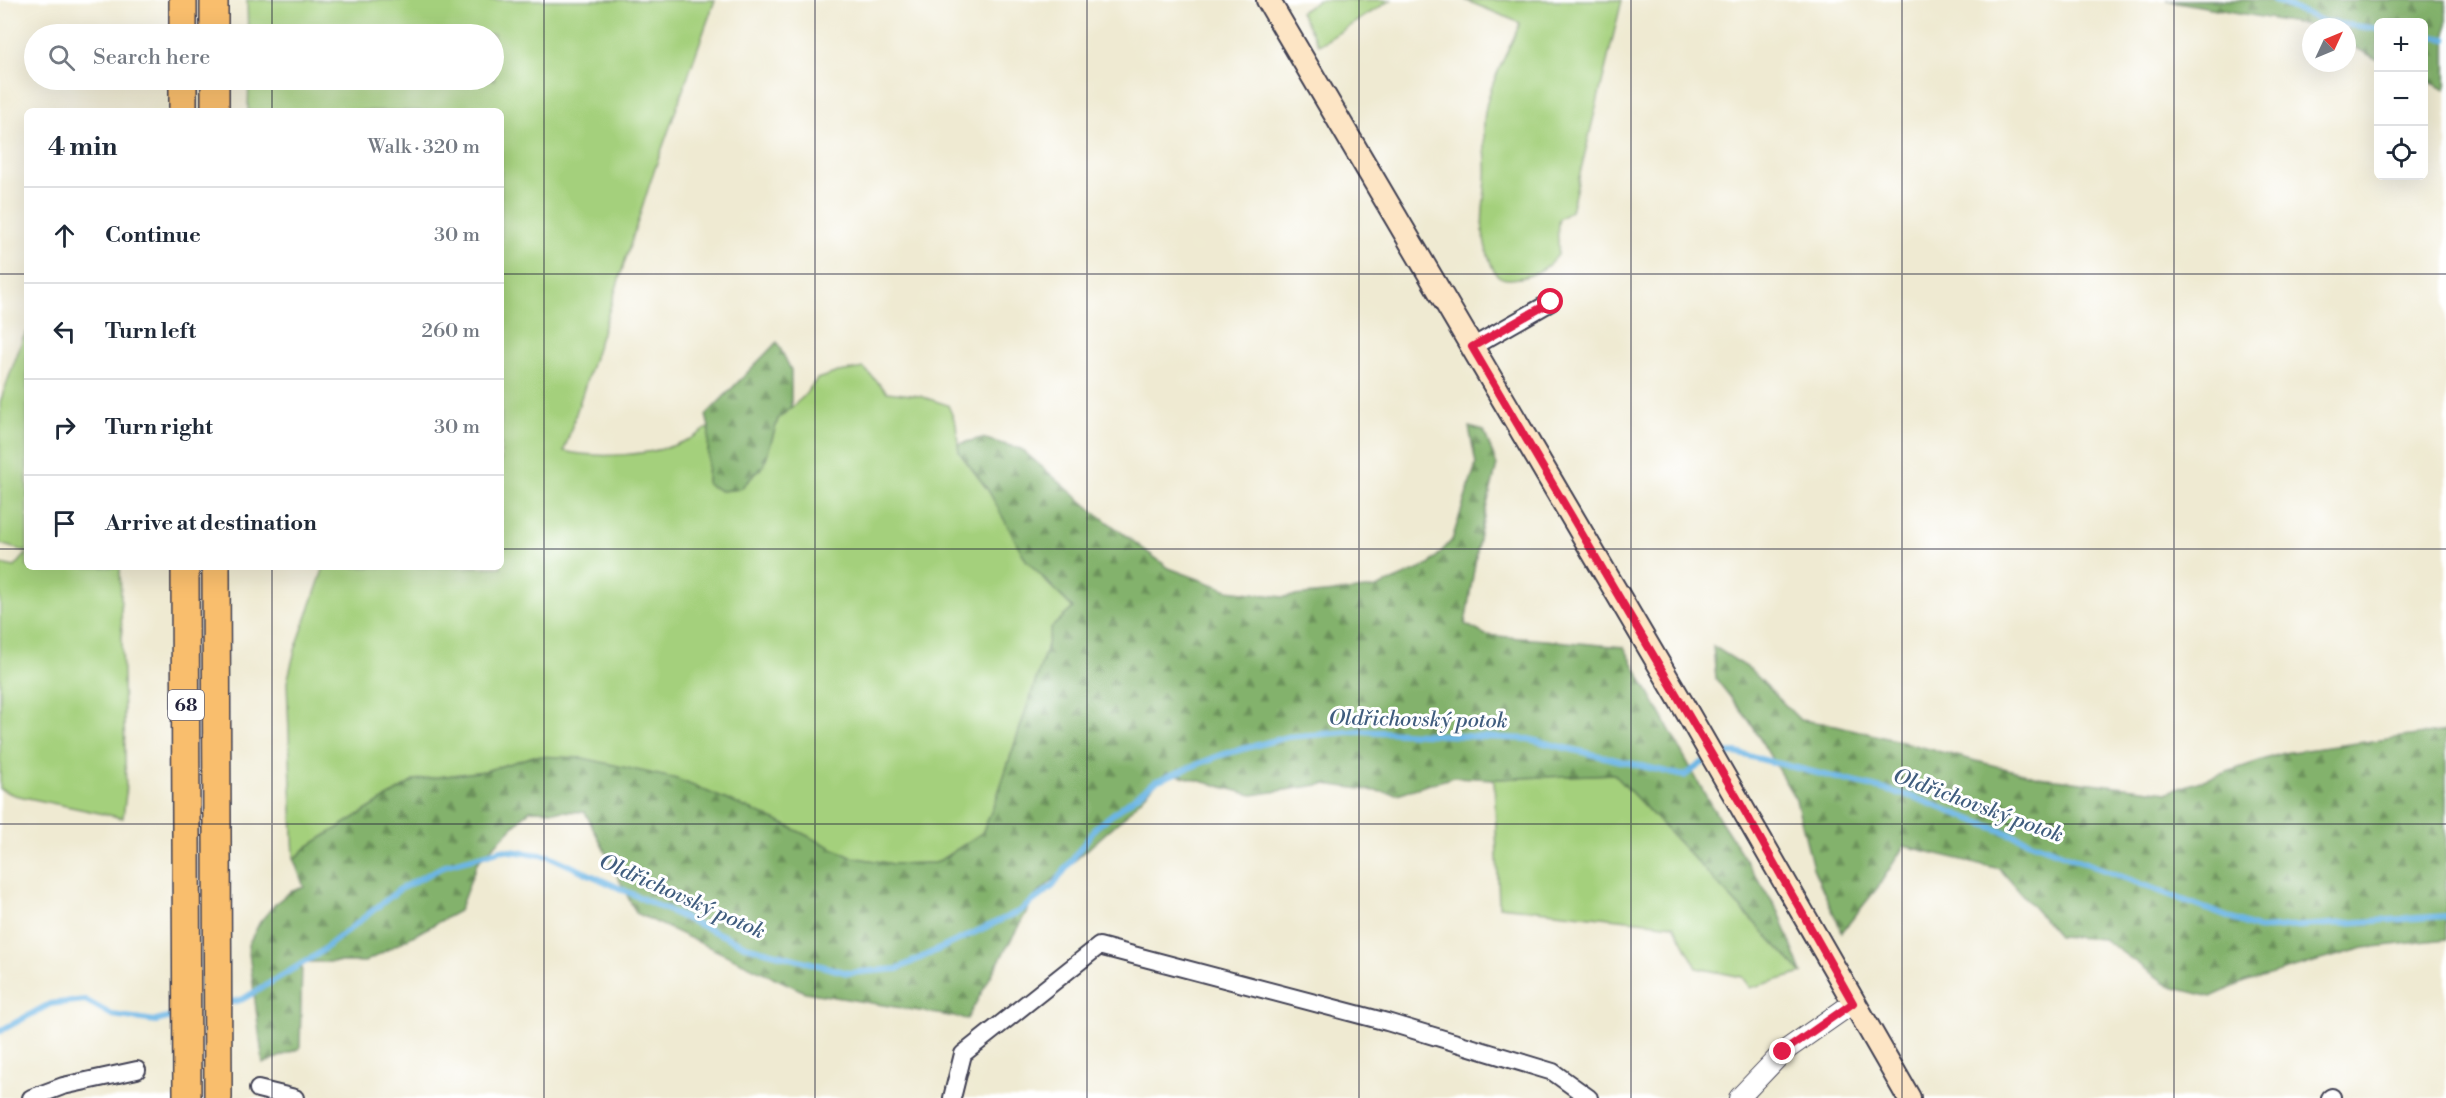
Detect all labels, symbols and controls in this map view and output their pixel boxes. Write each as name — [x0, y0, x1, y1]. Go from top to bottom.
north arrow — [2302, 18, 2356, 72]
map controls — [2374, 18, 2428, 180]
button: + — [2374, 18, 2428, 72]
search box — [24, 24, 504, 90]
icon: search — [45, 41, 78, 74]
text: Search here — [93, 44, 210, 71]
button: − — [2374, 72, 2428, 126]
button: locate — [2374, 126, 2428, 180]
text: 4 min — [48, 131, 118, 163]
text: Walk · 320 m — [368, 135, 480, 160]
icon: ahead — [48, 219, 81, 252]
text: Continue — [105, 222, 201, 249]
text: 30 m — [434, 223, 480, 248]
route start — [1537, 288, 1563, 314]
icon: left — [48, 315, 81, 348]
text: Turn left — [105, 318, 196, 345]
text: 260 m — [422, 319, 480, 344]
icon: right — [48, 411, 81, 444]
text: Turn right — [105, 414, 213, 441]
text: 30 m — [434, 415, 480, 440]
icon: arrive — [48, 507, 81, 540]
text: Arrive at destination — [105, 510, 317, 537]
road number: 68 — [168, 690, 204, 720]
water label: Oldřichovský potok — [1328, 705, 1508, 735]
water label: Oldřichovský potok — [1889, 763, 2067, 849]
water label: Oldřichovský potok — [595, 849, 769, 945]
route end — [1769, 1038, 1795, 1064]

